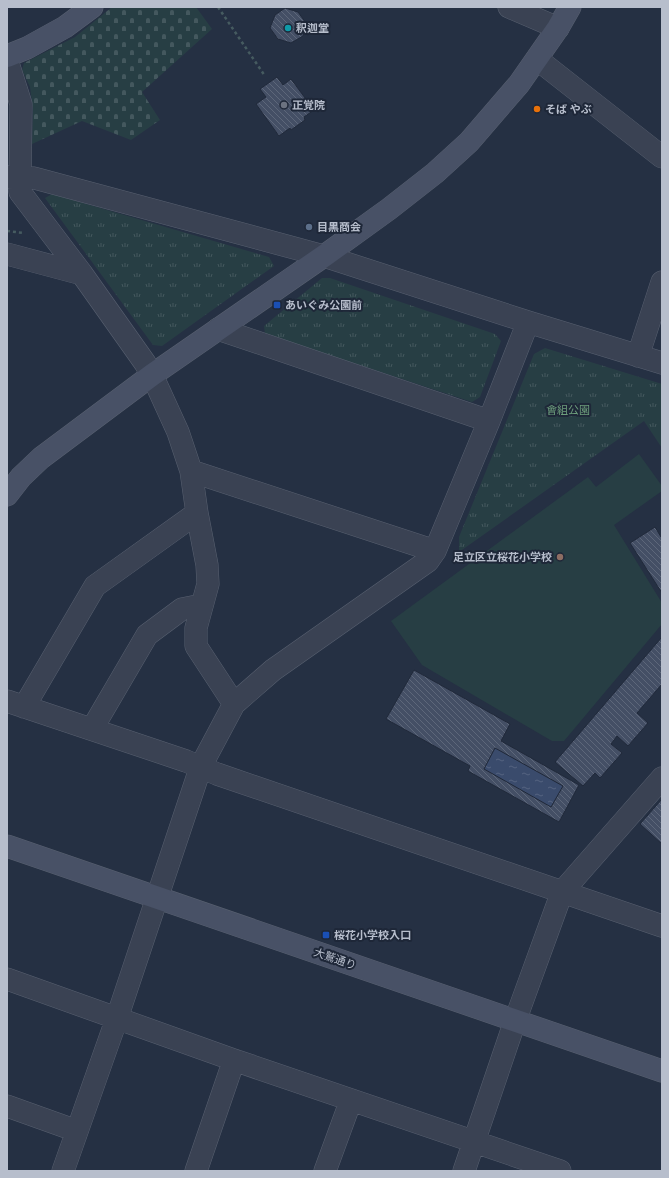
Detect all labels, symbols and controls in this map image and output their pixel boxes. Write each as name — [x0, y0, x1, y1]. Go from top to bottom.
place label: 釈迦堂 — [296, 22, 329, 35]
marker: 釈迦堂 — [283, 23, 293, 33]
place label: 正覚院 — [292, 99, 325, 112]
marker: 正覚院 — [279, 100, 289, 110]
place label: そば やぶ — [545, 103, 592, 116]
marker: そば やぶ — [532, 104, 542, 114]
place label: 目黒商会 — [317, 221, 361, 234]
marker: 目黒商会 — [304, 222, 314, 232]
place label: あいぐみ公園前 — [285, 299, 362, 312]
marker: あいぐみ公園前 — [272, 300, 282, 310]
park label: 會組公園 — [546, 404, 590, 417]
place label: 足立区立桜花小学校 — [453, 551, 552, 564]
marker: 足立区立桜花小学校 — [555, 552, 565, 562]
place label: 桜花小学校入口 — [334, 929, 411, 942]
marker: 桜花小学校入口 — [321, 930, 331, 940]
street label: 大鷲通り — [312, 946, 358, 972]

